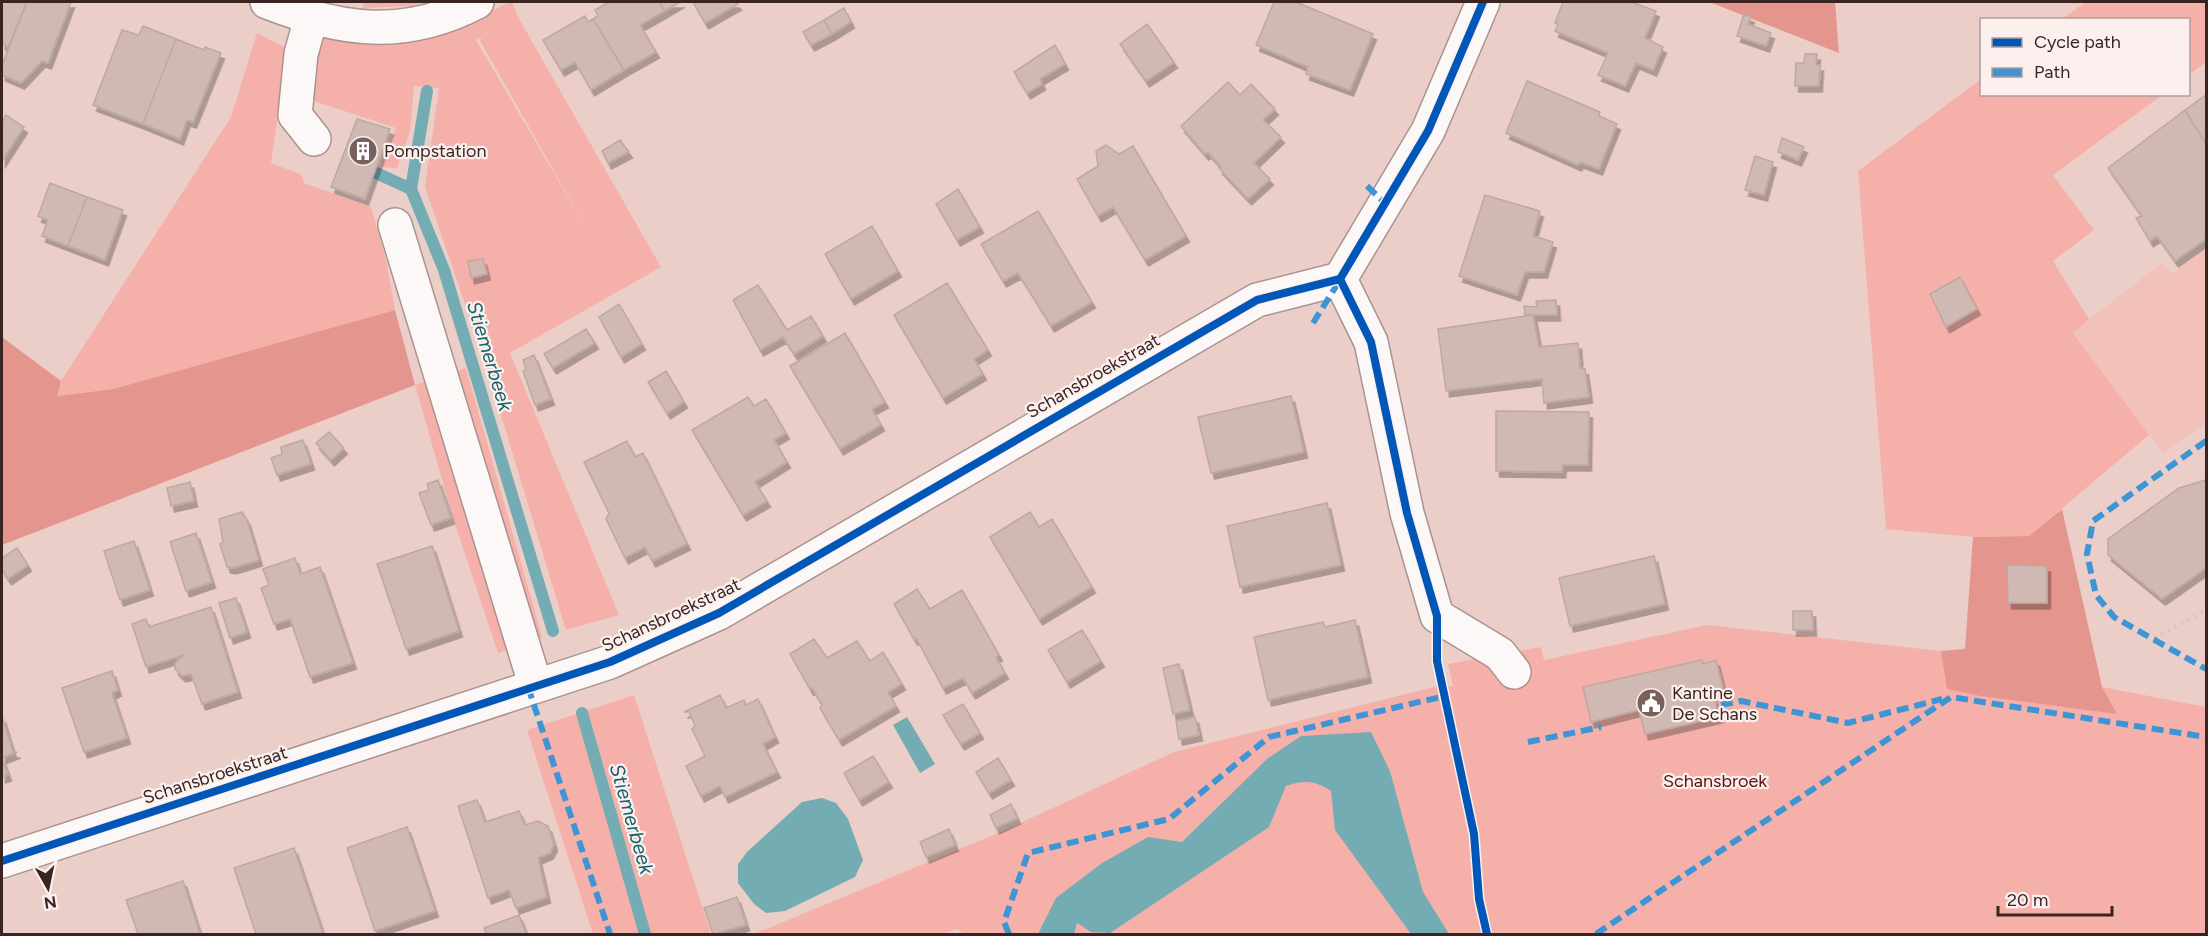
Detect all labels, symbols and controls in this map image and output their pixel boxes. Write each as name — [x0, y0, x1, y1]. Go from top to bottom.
legend — [1980, 18, 2190, 96]
text: Cycle path — [2034, 31, 2121, 53]
text: Path — [2034, 61, 2070, 83]
building icon: Pompstation — [347, 135, 379, 167]
place label: Pompstation — [384, 140, 486, 162]
water label: Stiemerbeek — [462, 298, 518, 415]
street label: Schansbroekstraat — [1022, 329, 1164, 423]
street label: Schansbroekstraat — [598, 573, 744, 657]
place label: Kantine De Schans — [1672, 682, 1757, 725]
public building icon: Kantine De Schans — [1635, 687, 1667, 719]
street label: Schansbroekstraat — [140, 741, 290, 809]
water label: Stiemerbeek — [605, 761, 660, 878]
park label: Schansbroek — [1663, 770, 1767, 792]
north arrow — [18, 858, 78, 918]
scale bar — [1998, 879, 2112, 917]
text: 20 m — [2007, 889, 2048, 911]
text: N — [43, 892, 58, 913]

